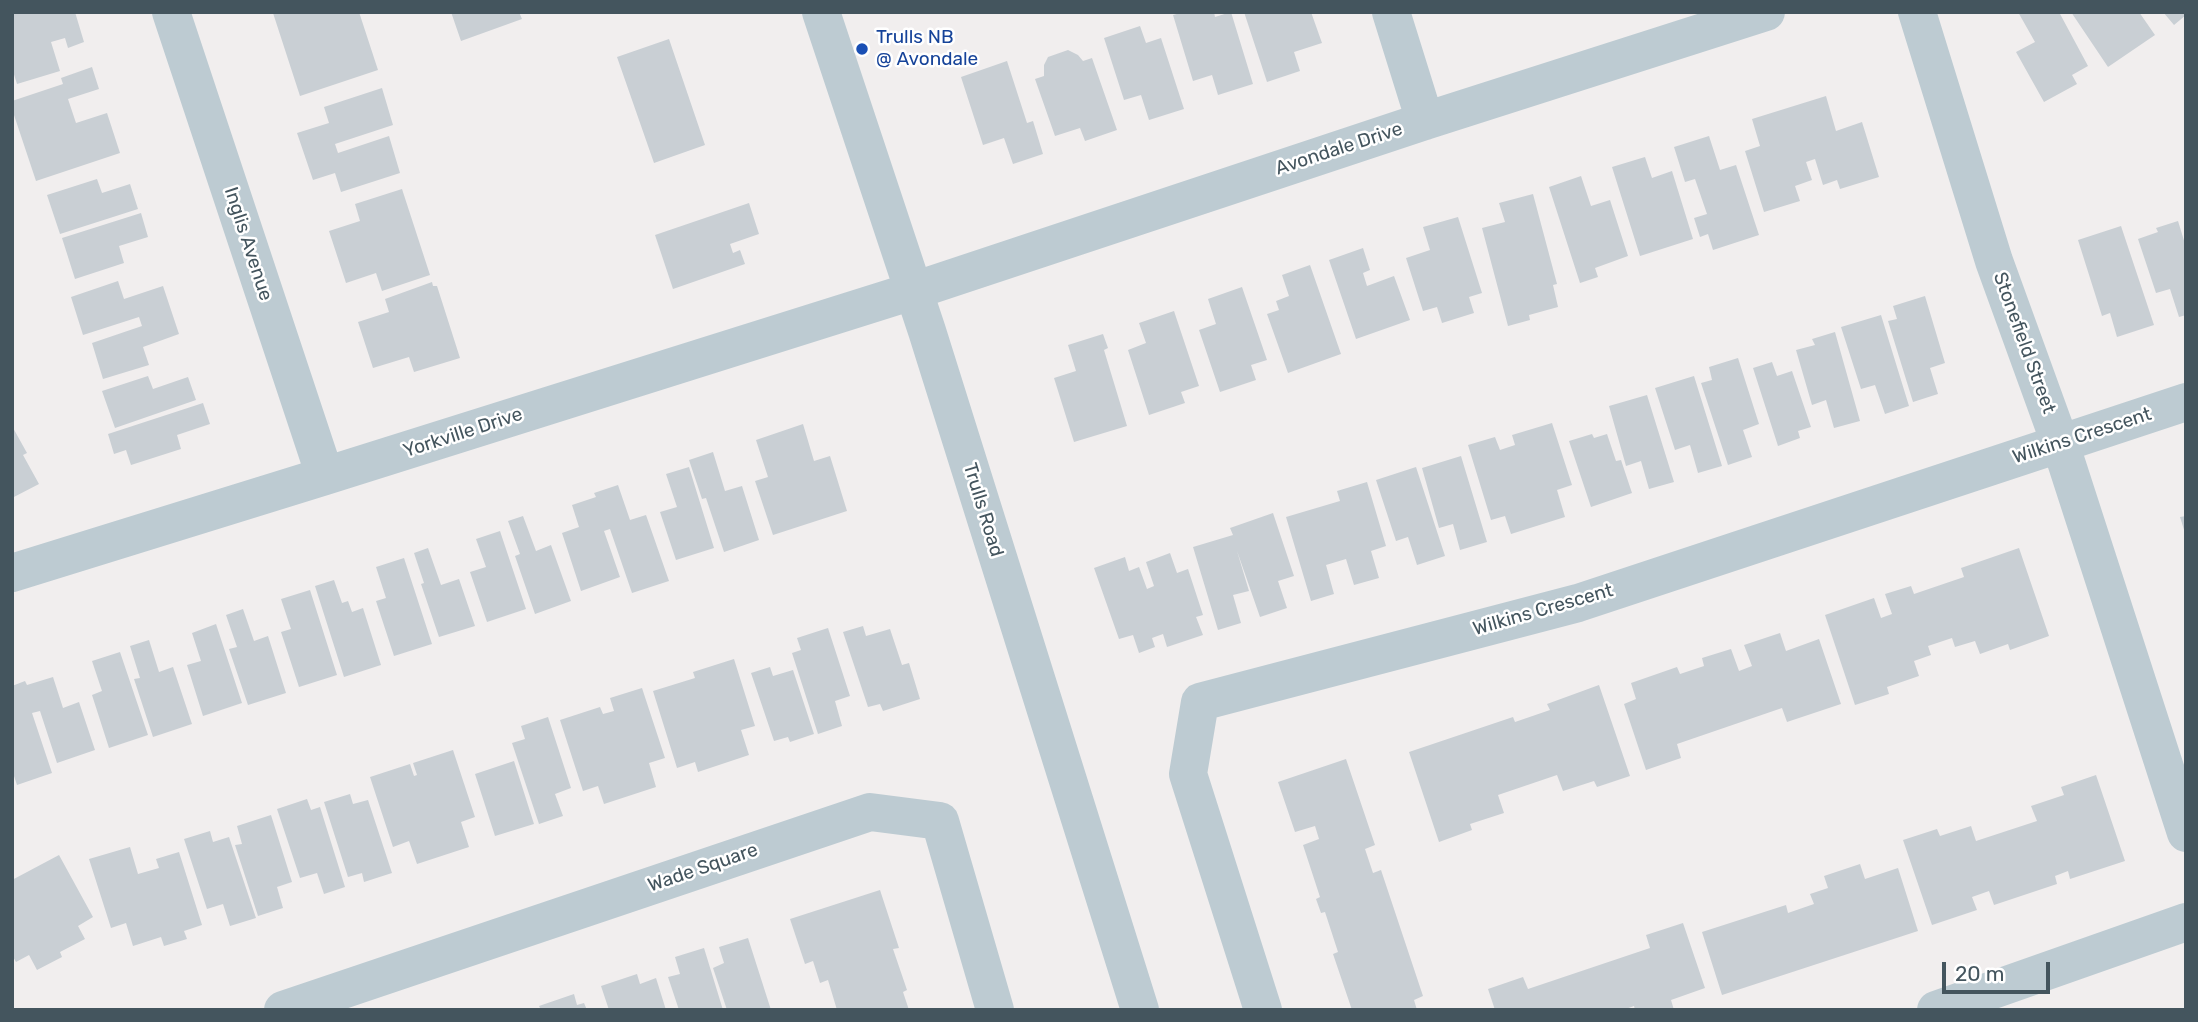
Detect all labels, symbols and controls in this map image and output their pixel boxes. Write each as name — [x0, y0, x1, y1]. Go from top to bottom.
place label: Trulls NB @ Avondale — [876, 27, 978, 71]
marker: Trulls NB @ Avondale — [854, 41, 870, 57]
street label: Avondale Drive — [1273, 118, 1405, 180]
street label: Inglis Avenue — [219, 184, 277, 304]
street label: Stonefield Street — [1988, 269, 2060, 417]
street label: Yorkville Drive — [401, 403, 525, 463]
street label: Wilkins Crescent — [2010, 403, 2154, 469]
street label: Trulls Road — [958, 460, 1008, 560]
street label: Wilkins Crescent — [1470, 579, 1616, 641]
street label: Wade Square — [645, 839, 761, 897]
scale bar — [1946, 948, 2054, 992]
text: 20 m — [1955, 961, 2004, 986]

